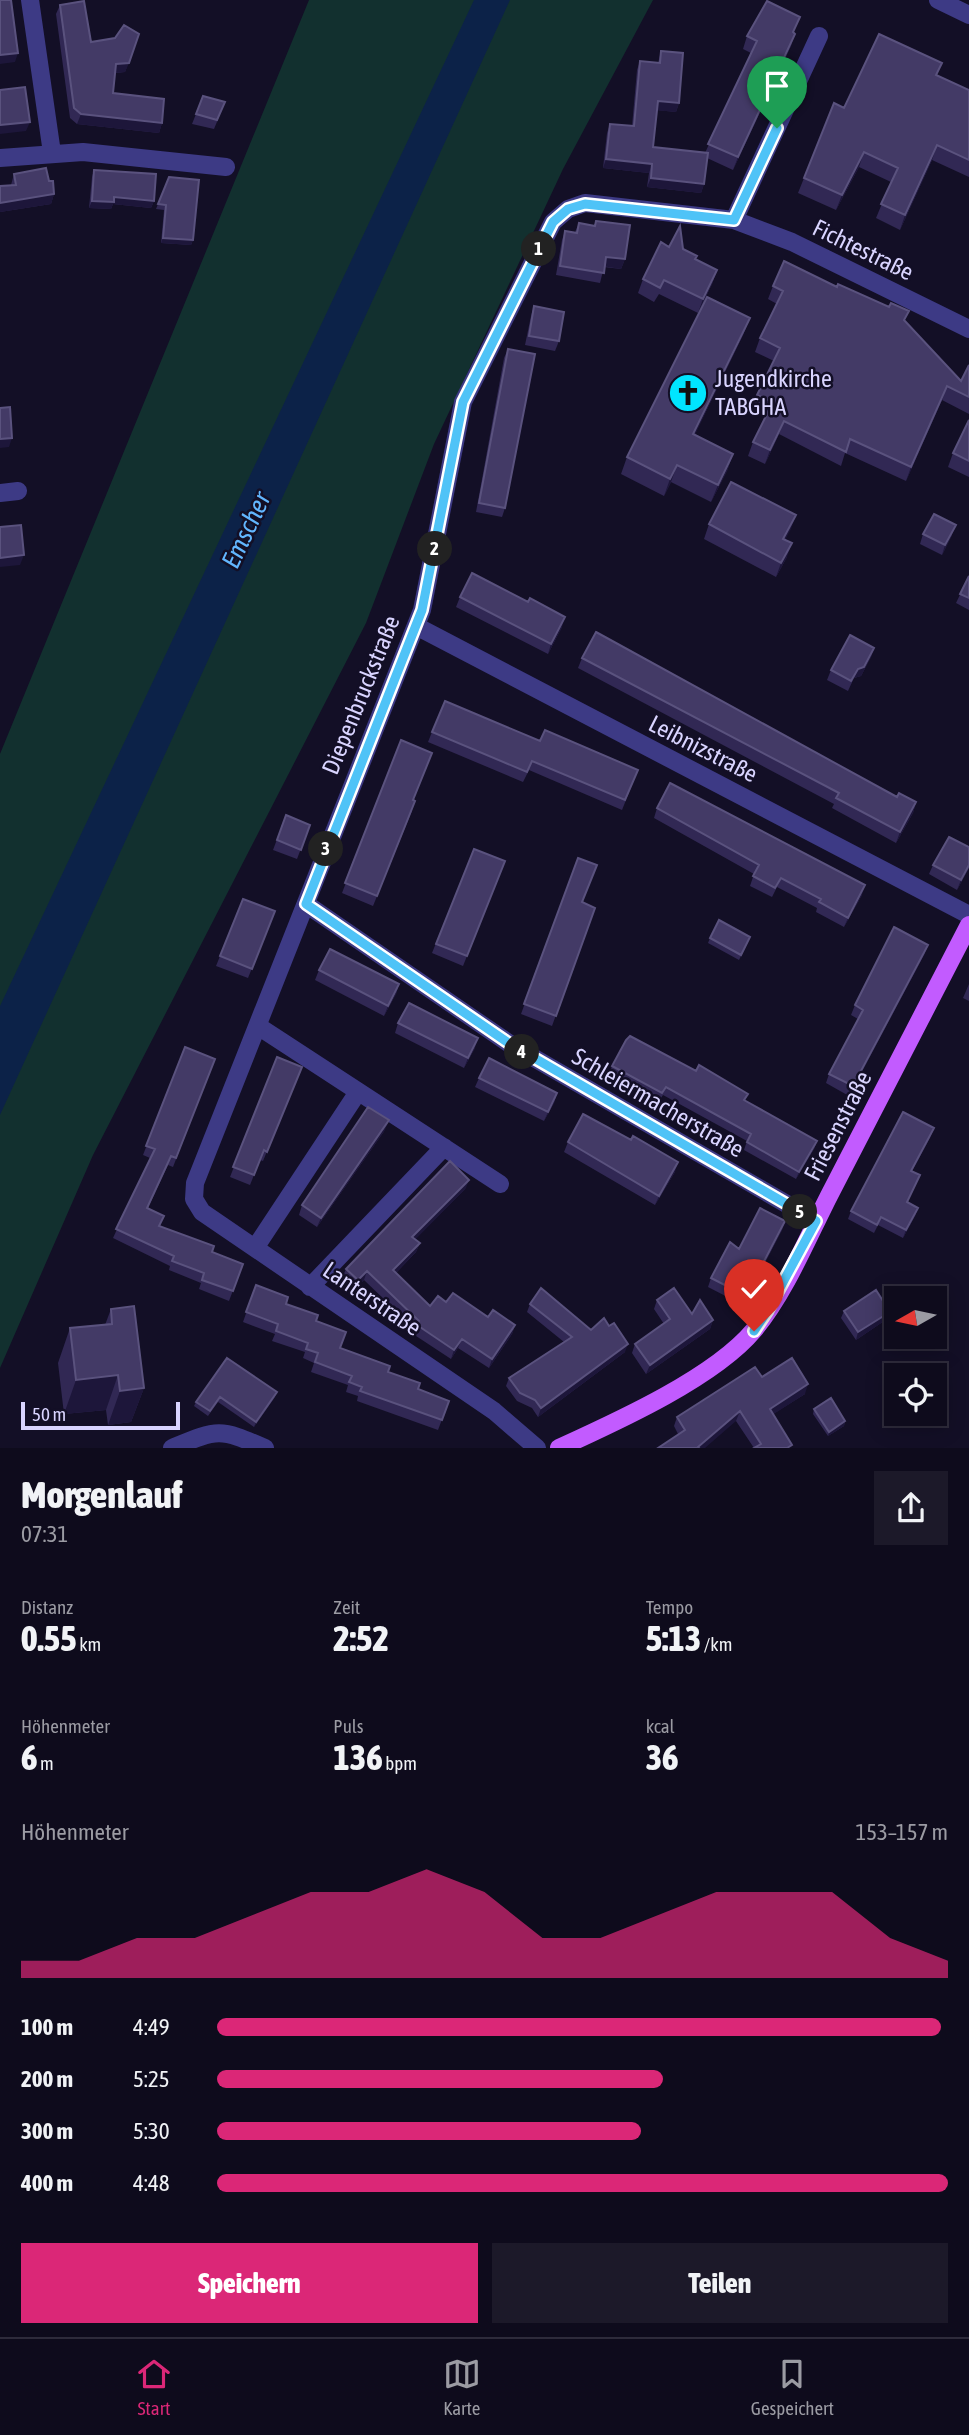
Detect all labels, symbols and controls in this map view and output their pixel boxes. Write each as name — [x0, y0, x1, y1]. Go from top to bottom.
pin — [747, 56, 807, 128]
icon: arrive — [758, 67, 796, 105]
street label: Fichtestraße — [808, 214, 918, 285]
pin: 1 — [522, 232, 556, 266]
text: 1 — [534, 237, 543, 259]
place label: Jugendkirche TABGHA — [715, 365, 832, 420]
church icon: Jugendkirche TABGHA — [667, 372, 709, 414]
water label: Emscher — [215, 486, 277, 573]
pin: 2 — [418, 532, 452, 566]
text: 2 — [430, 537, 439, 559]
street label: Diepenbruckstraße — [316, 612, 405, 778]
street label: Leibnizstraße — [644, 710, 762, 787]
pin: 3 — [308, 832, 344, 866]
text: 3 — [321, 837, 330, 859]
pin: 4 — [504, 1034, 540, 1070]
text: 4 — [517, 1040, 526, 1062]
street label: Schleiermacherstraße — [568, 1043, 749, 1163]
street label: Friesenstraße — [799, 1067, 877, 1185]
pin: 5 — [782, 1194, 818, 1230]
text: 5 — [795, 1200, 804, 1222]
street label: Lanterstraße — [318, 1256, 426, 1341]
pin — [724, 1259, 784, 1331]
icon: check — [735, 1270, 773, 1308]
north arrow — [884, 1286, 947, 1349]
map controls — [884, 1286, 947, 1426]
button: locate — [884, 1363, 947, 1426]
scale bar — [21, 1399, 180, 1431]
text: 50 m — [32, 1403, 66, 1425]
button: share — [874, 1471, 948, 1545]
text: Morgenlauf — [21, 1473, 182, 1516]
text: 07:31 — [21, 1521, 68, 1547]
text: Distanz — [21, 1596, 73, 1618]
text: Zeit — [333, 1596, 360, 1618]
text: Tempo — [646, 1596, 693, 1618]
text: 0.55 — [21, 1618, 77, 1658]
text: 2:52 — [333, 1618, 389, 1658]
text: 5:13 — [646, 1618, 701, 1658]
text: km — [77, 1633, 101, 1655]
text: /km — [701, 1633, 732, 1655]
text: Höhenmeter — [21, 1715, 110, 1737]
text: Puls — [333, 1715, 364, 1737]
text: kcal — [646, 1715, 675, 1737]
text: 6 — [21, 1737, 37, 1777]
text: 136 — [333, 1737, 383, 1777]
text: 36 — [646, 1737, 679, 1777]
text: m — [37, 1752, 54, 1774]
text: bpm — [383, 1752, 417, 1774]
text: Höhenmeter — [21, 1819, 129, 1845]
text: 153–157 m — [855, 1819, 948, 1845]
text: 100 m — [21, 2014, 73, 2040]
text: 4:49 — [133, 2014, 170, 2040]
text: 200 m — [21, 2066, 73, 2092]
text: 5:25 — [133, 2066, 170, 2092]
text: 300 m — [21, 2118, 73, 2144]
text: 5:30 — [133, 2118, 170, 2144]
text: 400 m — [21, 2170, 73, 2196]
text: 4:48 — [133, 2170, 170, 2196]
button: Speichern — [21, 2243, 478, 2323]
button: Teilen — [492, 2243, 948, 2323]
tab: Start — [135, 2355, 173, 2419]
tab: Karte — [443, 2355, 481, 2419]
tab: Gespeichert — [751, 2355, 834, 2419]

